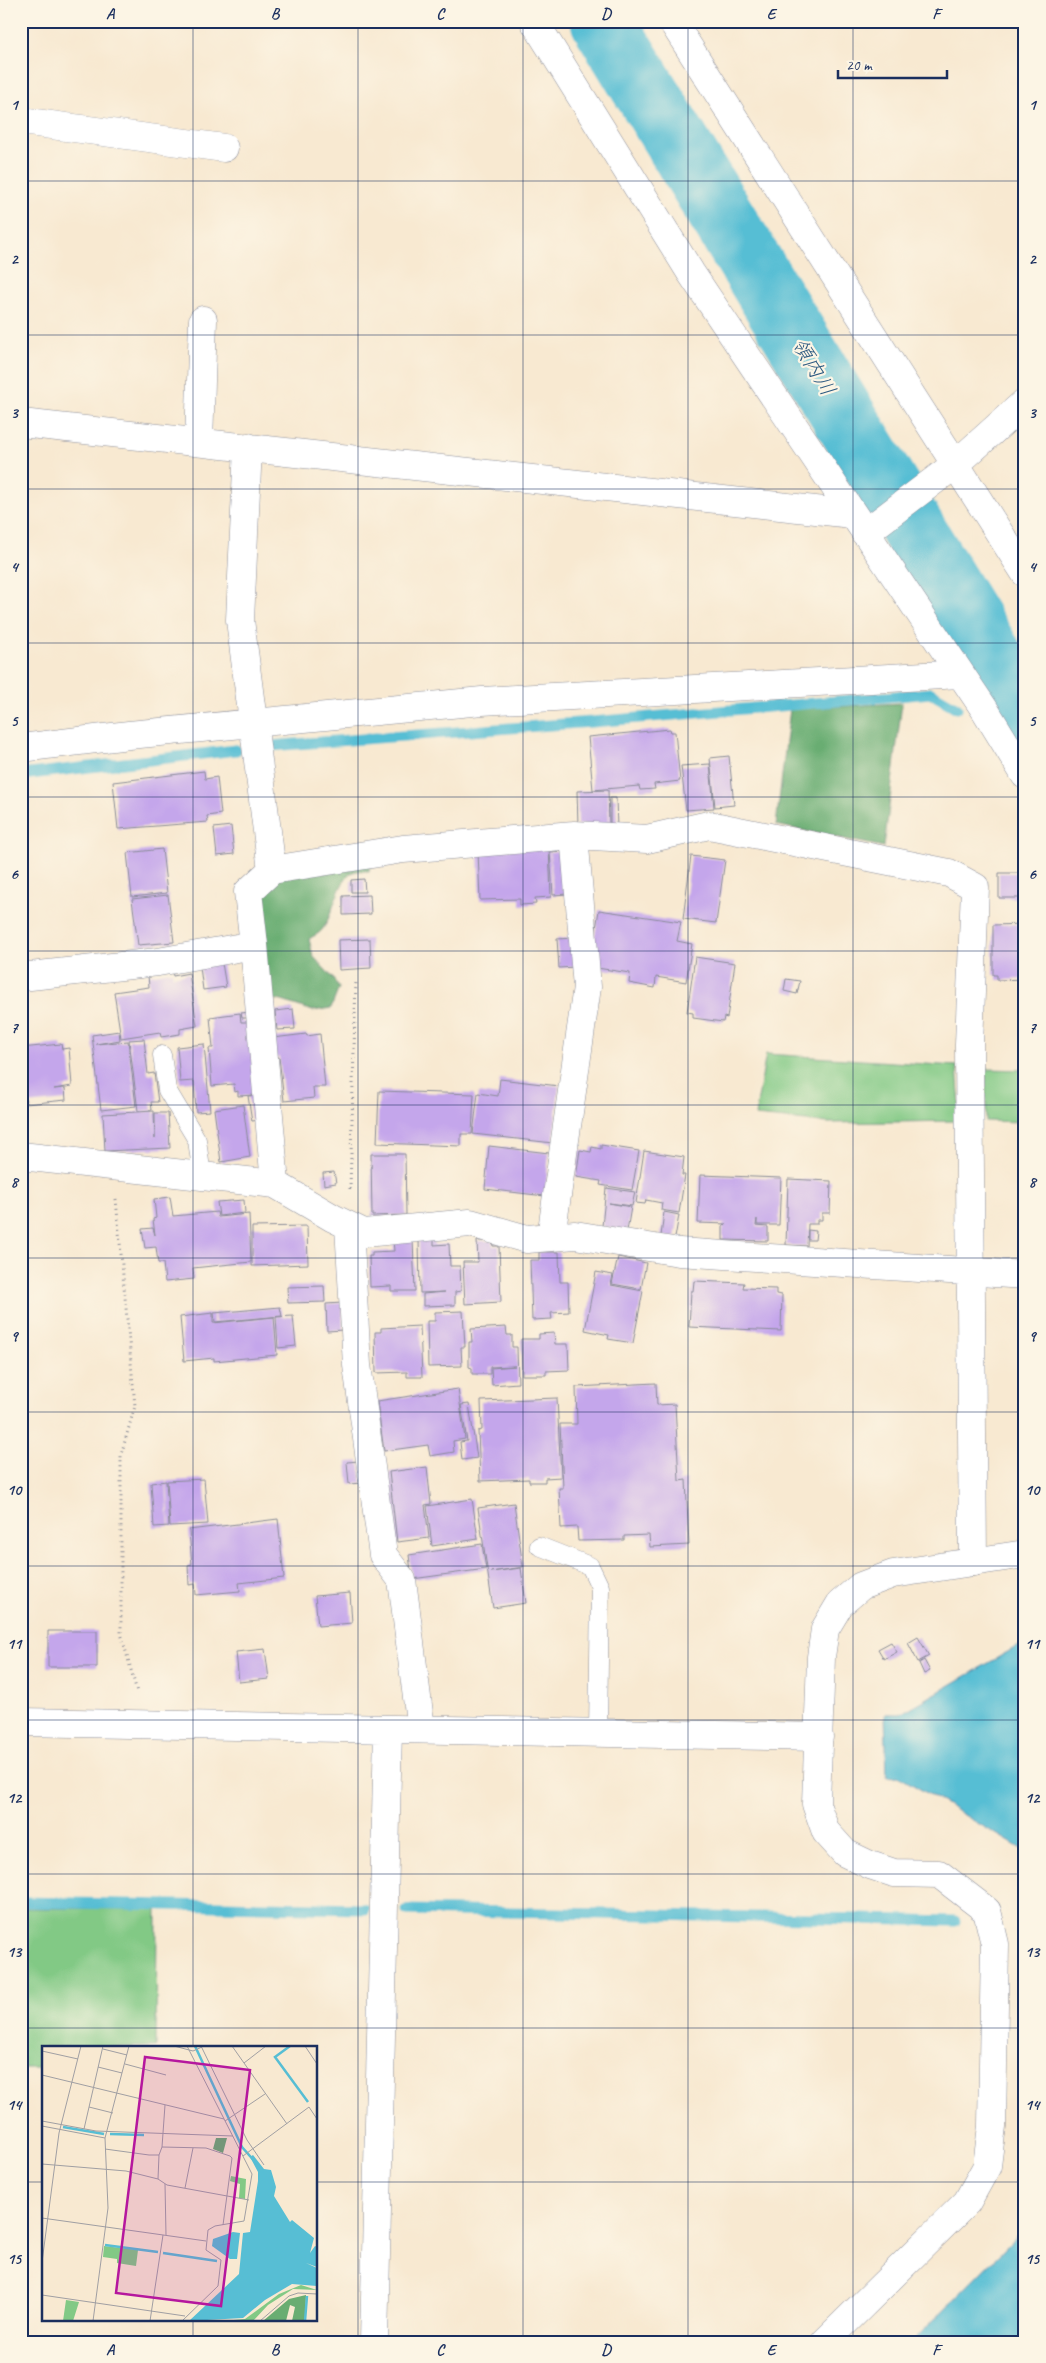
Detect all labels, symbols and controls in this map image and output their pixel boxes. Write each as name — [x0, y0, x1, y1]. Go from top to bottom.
text: A — [106, 4, 116, 24]
text: B — [271, 4, 281, 24]
text: C — [436, 4, 446, 24]
text: D — [601, 4, 612, 24]
text: E — [767, 4, 778, 24]
text: F — [932, 4, 943, 24]
scale bar — [838, 48, 947, 80]
text: 20 m — [846, 56, 873, 75]
text: 1 — [10, 95, 19, 115]
text: 1 — [1028, 95, 1037, 115]
text: 2 — [10, 249, 19, 269]
text: 2 — [1028, 249, 1037, 269]
water label: 領内川 — [787, 333, 841, 401]
text: 3 — [10, 403, 19, 423]
text: 3 — [1028, 403, 1037, 423]
text: 4 — [10, 557, 19, 577]
text: 4 — [1028, 557, 1037, 577]
text: 5 — [11, 711, 20, 731]
text: 5 — [1029, 711, 1038, 731]
text: 6 — [10, 864, 19, 884]
text: 6 — [1028, 864, 1037, 884]
text: 7 — [10, 1018, 19, 1038]
text: 7 — [1028, 1018, 1037, 1038]
text: 8 — [10, 1172, 19, 1192]
text: 8 — [1028, 1172, 1037, 1192]
text: 9 — [10, 1326, 19, 1346]
text: 9 — [1028, 1326, 1037, 1346]
text: 10 — [7, 1480, 23, 1500]
text: 10 — [1025, 1480, 1041, 1500]
text: 11 — [7, 1634, 23, 1654]
text: 11 — [1025, 1634, 1041, 1654]
text: 12 — [7, 1788, 23, 1808]
text: 12 — [1025, 1788, 1041, 1808]
text: 13 — [7, 1942, 23, 1962]
text: 13 — [1025, 1942, 1041, 1962]
inset map — [42, 2046, 318, 2320]
text: 14 — [7, 2095, 23, 2115]
text: 14 — [1025, 2095, 1041, 2115]
text: 15 — [7, 2249, 23, 2269]
text: 15 — [1025, 2249, 1041, 2269]
text: A — [106, 2340, 116, 2360]
text: B — [271, 2340, 281, 2360]
text: C — [436, 2340, 446, 2360]
text: D — [601, 2340, 612, 2360]
text: E — [767, 2340, 778, 2360]
text: F — [932, 2340, 943, 2360]

